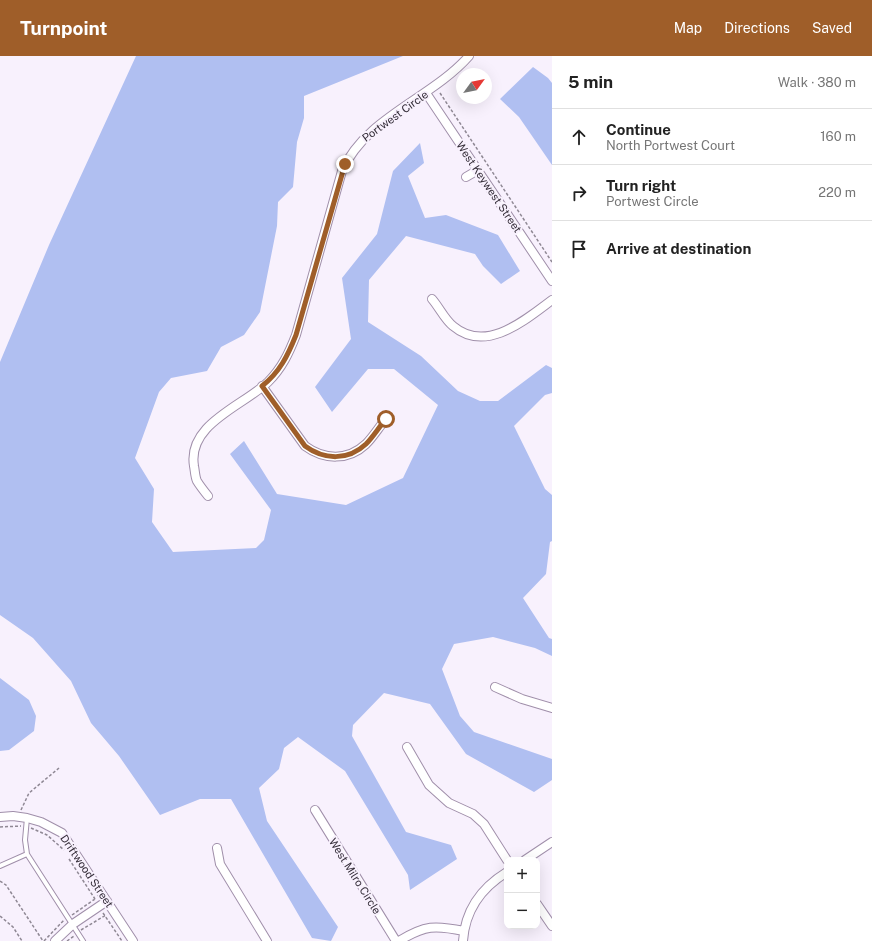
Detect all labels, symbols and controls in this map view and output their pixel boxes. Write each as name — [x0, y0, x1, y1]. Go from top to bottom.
text: Turnpoint — [20, 17, 107, 39]
text: Map — [674, 20, 702, 36]
text: Directions — [724, 20, 790, 36]
text: Saved — [812, 20, 852, 36]
north arrow — [456, 68, 492, 104]
text: 5 min — [568, 72, 613, 92]
text: Walk · 380 m — [778, 75, 856, 90]
street label: Portwest Circle — [360, 88, 430, 144]
text: Continue — [606, 121, 671, 138]
icon: ahead — [568, 126, 590, 148]
text: 160 m — [820, 129, 856, 144]
text: North Portwest Court — [606, 138, 735, 153]
street label: West Keywest Street — [454, 139, 524, 235]
route end — [336, 155, 354, 173]
text: Turn right — [606, 177, 676, 194]
icon: right — [568, 182, 590, 204]
text: 220 m — [818, 185, 856, 200]
text: Portwest Circle — [606, 194, 699, 209]
icon: arrive — [568, 238, 590, 260]
text: Arrive at destination — [606, 240, 751, 257]
route start — [377, 410, 395, 428]
street label: Driftwood Street — [58, 832, 116, 910]
street label: West Milro Circle — [327, 836, 383, 916]
map controls — [504, 857, 540, 929]
button: + — [504, 857, 540, 893]
button: − — [504, 893, 540, 929]

